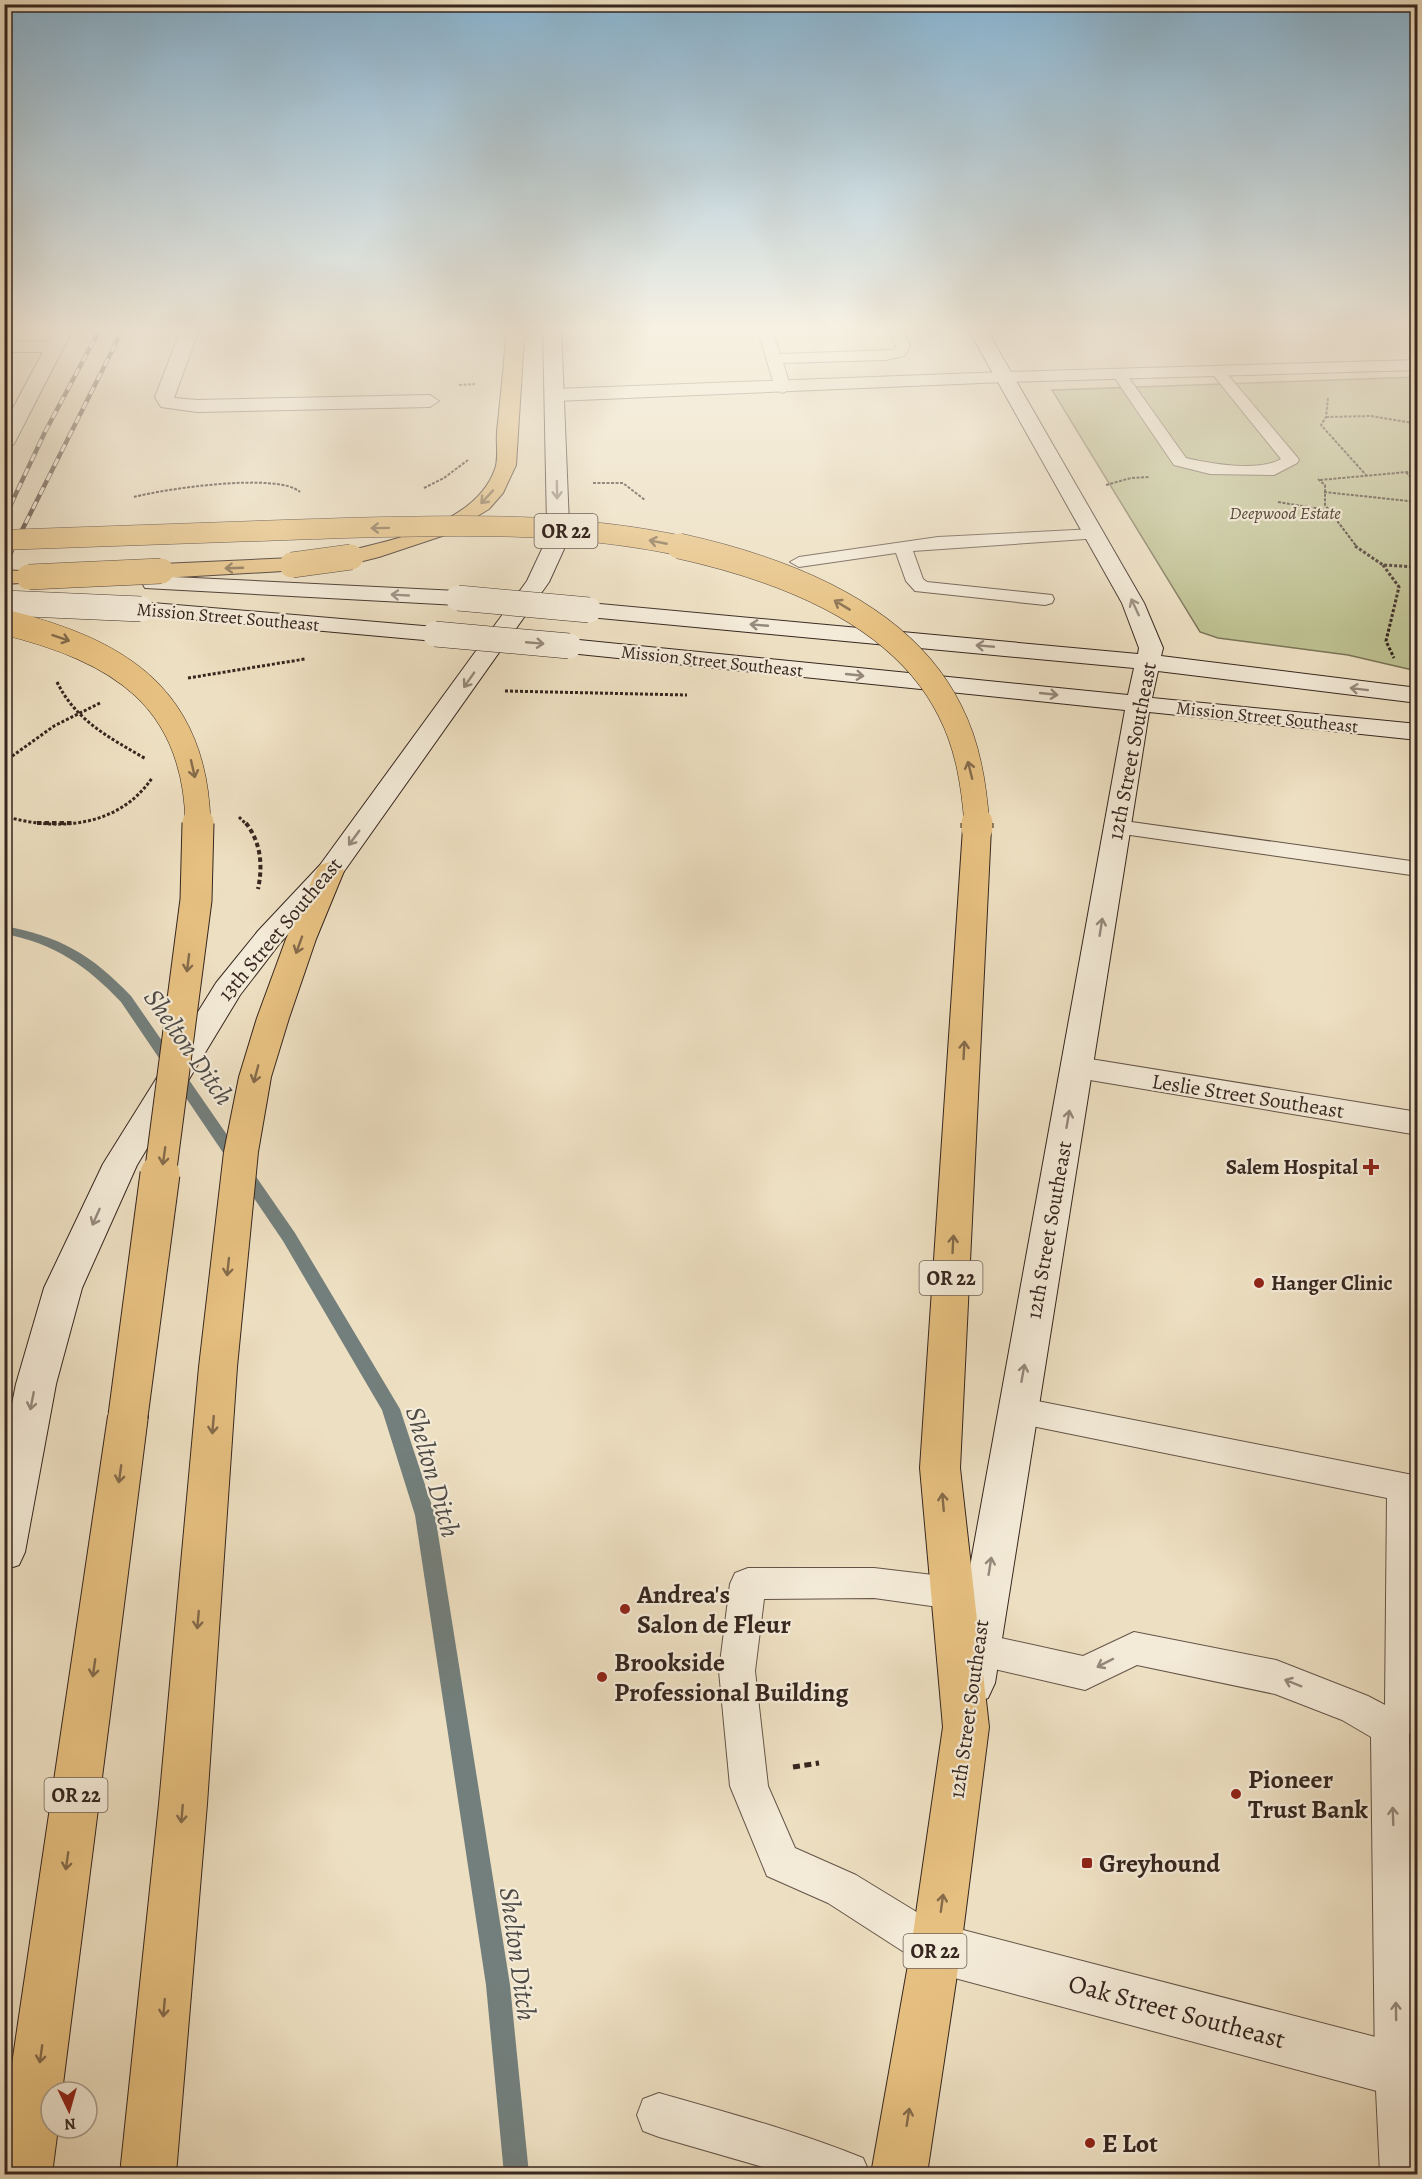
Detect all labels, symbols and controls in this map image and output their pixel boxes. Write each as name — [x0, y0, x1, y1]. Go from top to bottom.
one-way arrow — [552, 480, 563, 500]
one-way arrow — [481, 489, 495, 504]
park label: Deepwood Estate — [1229, 501, 1341, 525]
road number: OR 22 — [534, 514, 598, 548]
one-way arrow — [371, 522, 391, 533]
one-way arrow — [649, 536, 669, 547]
one-way arrow — [224, 562, 244, 573]
one-way arrow — [391, 589, 411, 600]
street label: Mission Street Southeast — [136, 597, 320, 637]
one-way arrow — [834, 599, 851, 611]
one-way arrow — [1128, 599, 1140, 617]
one-way arrow — [749, 619, 769, 630]
one-way arrow — [51, 633, 69, 644]
one-way arrow — [524, 638, 544, 649]
street label: Mission Street Southeast — [620, 640, 804, 683]
one-way arrow — [975, 640, 995, 651]
street label: 12th Street Southeast — [1101, 660, 1163, 842]
one-way arrow — [844, 670, 864, 681]
one-way arrow — [462, 672, 475, 688]
one-way arrow — [1350, 683, 1370, 694]
one-way arrow — [1038, 689, 1058, 700]
street label: Mission Street Southeast — [1175, 696, 1359, 739]
one-way arrow — [187, 759, 199, 778]
one-way arrow — [964, 761, 975, 780]
one-way arrow — [348, 830, 360, 846]
street label: 13th Street Southeast — [212, 851, 348, 1007]
one-way arrow — [1095, 918, 1106, 937]
one-way arrow — [293, 935, 304, 954]
one-way arrow — [183, 953, 194, 972]
water label: Shelton Ditch — [136, 981, 242, 1113]
one-way arrow — [959, 1040, 970, 1060]
one-way arrow — [250, 1065, 261, 1084]
street label: Leslie Street Southeast — [1150, 1067, 1346, 1125]
one-way arrow — [1063, 1110, 1074, 1130]
street label: 12th Street Southeast — [1020, 1139, 1078, 1321]
one-way arrow — [159, 1146, 170, 1166]
place label: Salem Hospital — [1226, 1153, 1358, 1181]
marker: Salem Hospital — [1362, 1158, 1380, 1176]
one-way arrow — [89, 1207, 101, 1225]
one-way arrow — [948, 1235, 959, 1255]
one-way arrow — [223, 1257, 234, 1277]
road number: OR 22 — [920, 1261, 982, 1295]
place label: Hanger Clinic — [1271, 1269, 1393, 1297]
marker: Hanger Clinic — [1252, 1276, 1266, 1290]
one-way arrow — [1018, 1364, 1029, 1384]
one-way arrow — [26, 1390, 37, 1410]
water label: Shelton Ditch — [397, 1402, 469, 1542]
one-way arrow — [207, 1415, 218, 1435]
one-way arrow — [115, 1464, 126, 1484]
one-way arrow — [937, 1492, 948, 1512]
one-way arrow — [985, 1556, 996, 1576]
place label: Andrea's Salon de Fleur — [636, 1577, 791, 1642]
marker: Andrea's Salon de Fleur — [618, 1602, 632, 1616]
one-way arrow — [192, 1609, 203, 1629]
street label: 12th Street Southeast — [943, 1618, 995, 1800]
place label: Brookside Professional Building — [614, 1645, 849, 1710]
one-way arrow — [88, 1657, 99, 1677]
one-way arrow — [1097, 1657, 1114, 1669]
marker: Brookside Professional Building — [595, 1670, 609, 1684]
one-way arrow — [1284, 1677, 1302, 1688]
place label: Pioneer Trust Bank — [1248, 1762, 1369, 1827]
road number: OR 22 — [44, 1778, 107, 1812]
marker: Pioneer Trust Bank — [1229, 1787, 1243, 1801]
one-way arrow — [176, 1804, 187, 1824]
one-way arrow — [1387, 1806, 1398, 1826]
place label: Greyhound — [1099, 1846, 1221, 1881]
one-way arrow — [62, 1850, 73, 1870]
marker: Greyhound — [1080, 1856, 1094, 1870]
water label: Shelton Ditch — [491, 1885, 545, 2023]
one-way arrow — [936, 1894, 947, 1914]
road number: OR 22 — [904, 1934, 966, 1968]
street label: Oak Street Southeast — [1065, 1966, 1289, 2057]
one-way arrow — [158, 1998, 169, 2018]
one-way arrow — [1390, 2001, 1402, 2021]
one-way arrow — [35, 2044, 46, 2063]
north arrow — [39, 2080, 99, 2140]
one-way arrow — [903, 2107, 914, 2127]
text: N — [63, 2112, 77, 2135]
place label: E Lot — [1102, 2126, 1158, 2161]
marker: E Lot — [1083, 2136, 1097, 2150]

